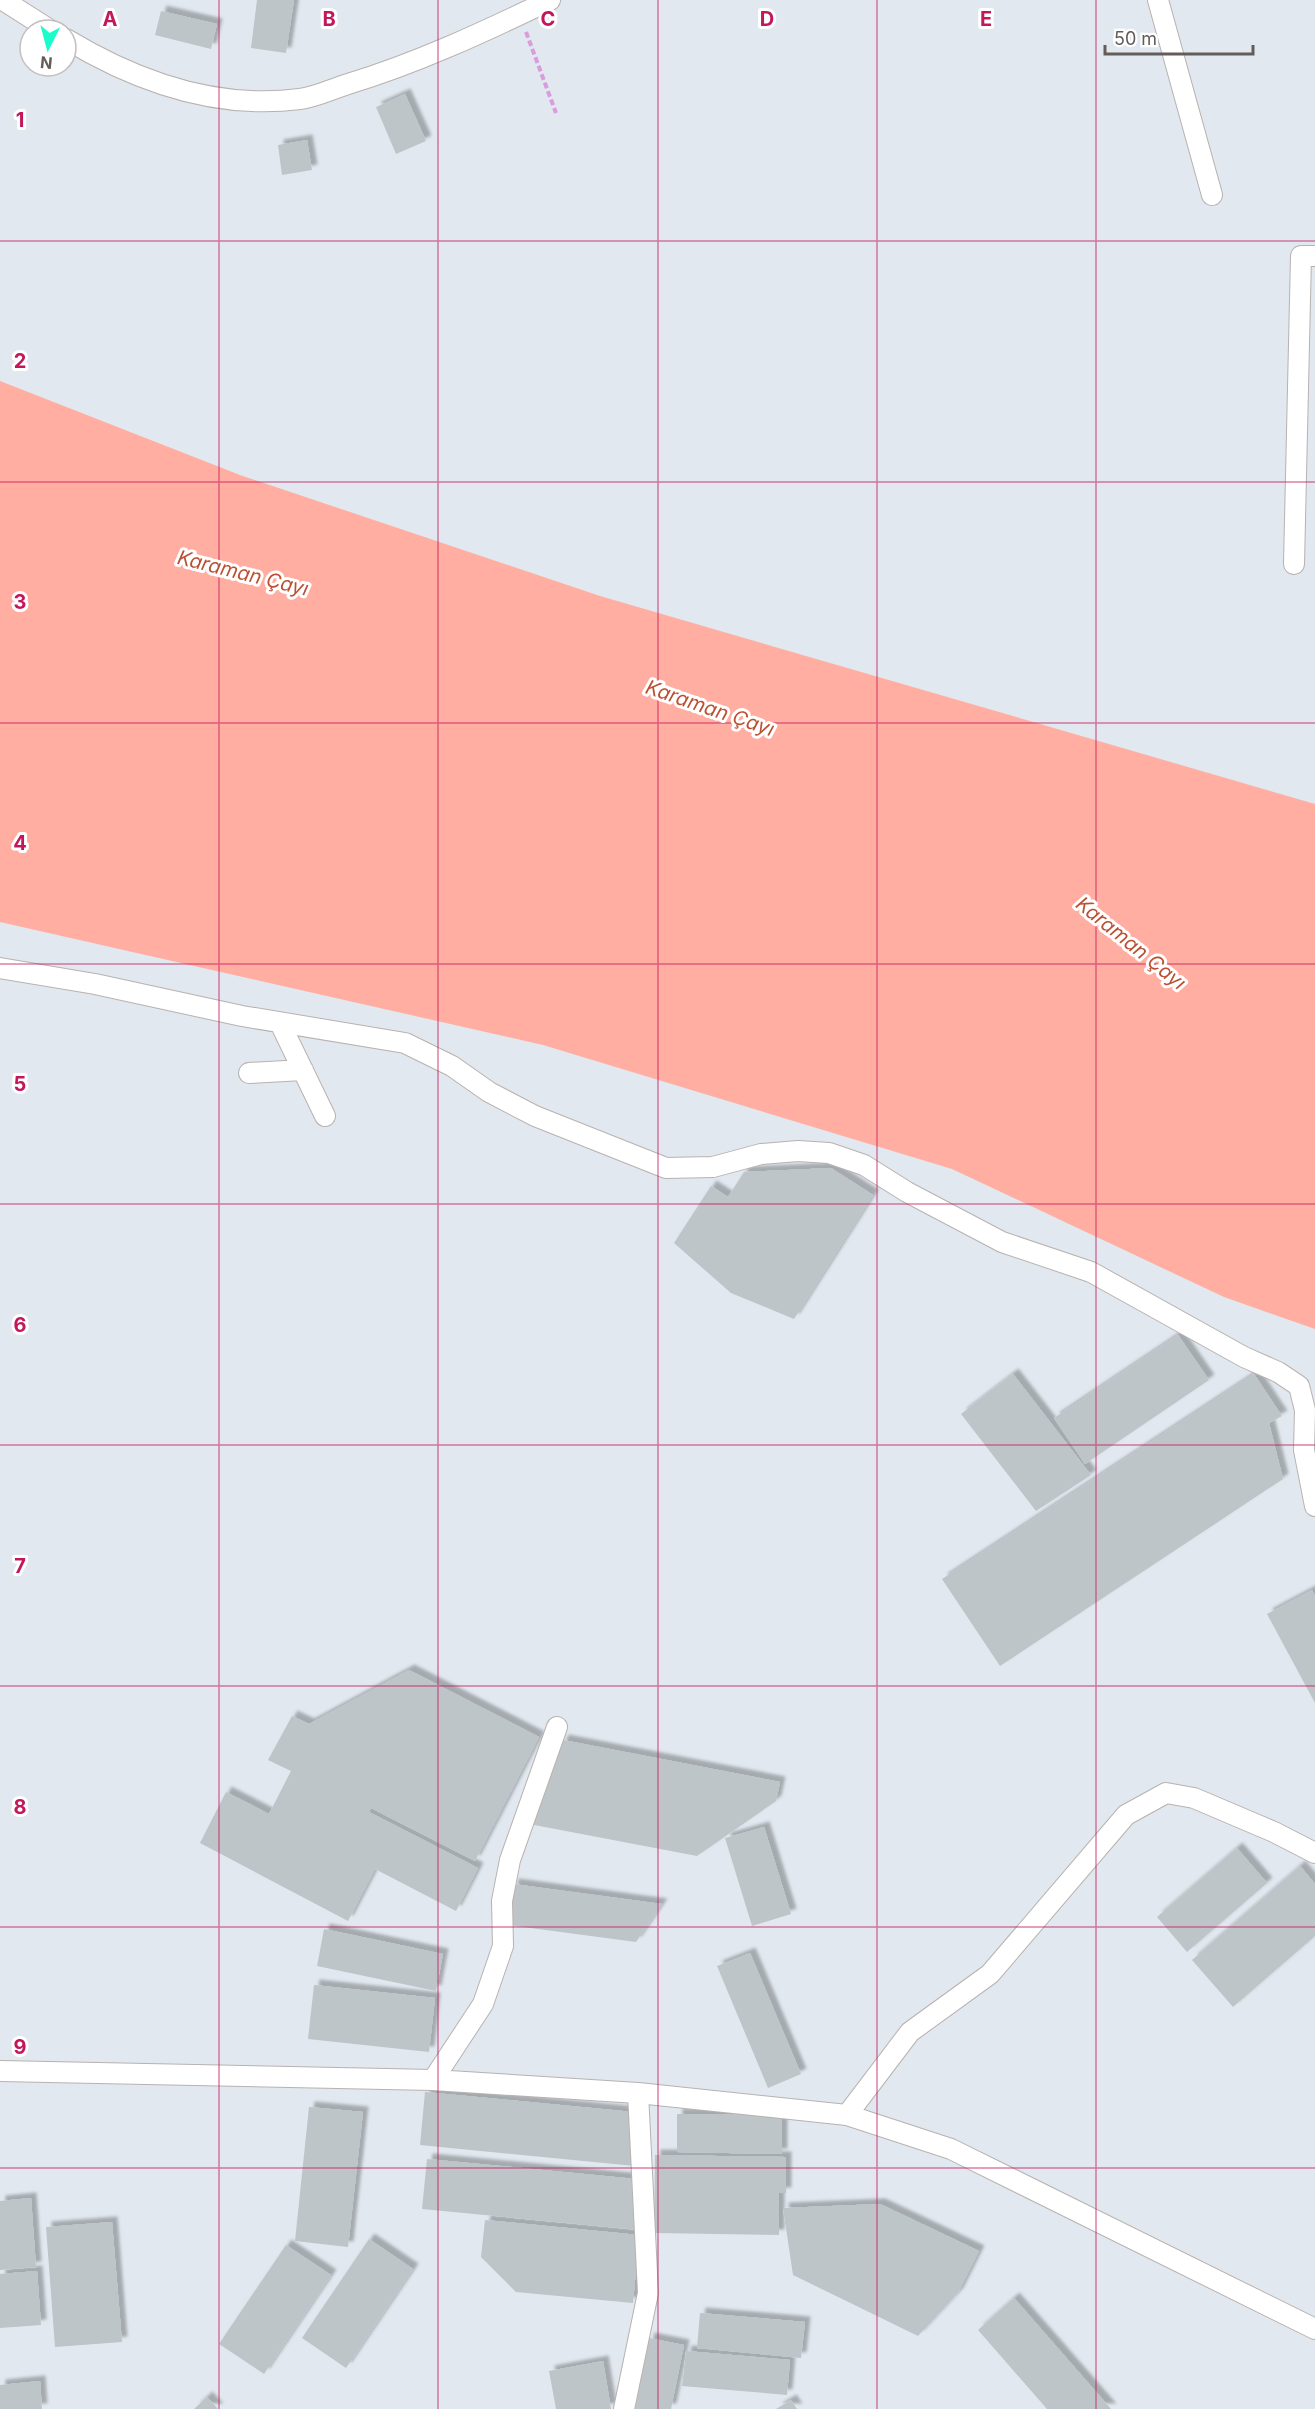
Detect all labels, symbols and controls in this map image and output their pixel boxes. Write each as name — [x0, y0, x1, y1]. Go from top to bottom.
text: A — [103, 7, 118, 31]
text: B — [322, 7, 336, 31]
text: C — [541, 7, 555, 31]
text: D — [760, 7, 774, 31]
text: E — [980, 7, 992, 31]
north arrow — [18, 18, 78, 78]
scale bar — [1105, 18, 1254, 56]
text: 50 m — [1114, 28, 1157, 49]
text: N — [39, 52, 54, 74]
text: 1 — [16, 108, 24, 132]
text: 2 — [14, 349, 26, 373]
water label: Karaman Çayı — [175, 545, 311, 601]
text: 3 — [14, 590, 26, 614]
water label: Karaman Çayı — [643, 675, 778, 741]
text: 4 — [13, 831, 27, 855]
water label: Karaman Çayı — [1071, 891, 1191, 995]
text: 5 — [14, 1072, 26, 1096]
text: 6 — [14, 1313, 27, 1337]
text: 7 — [14, 1554, 26, 1578]
text: 8 — [13, 1795, 27, 1819]
text: 9 — [14, 2035, 27, 2059]

